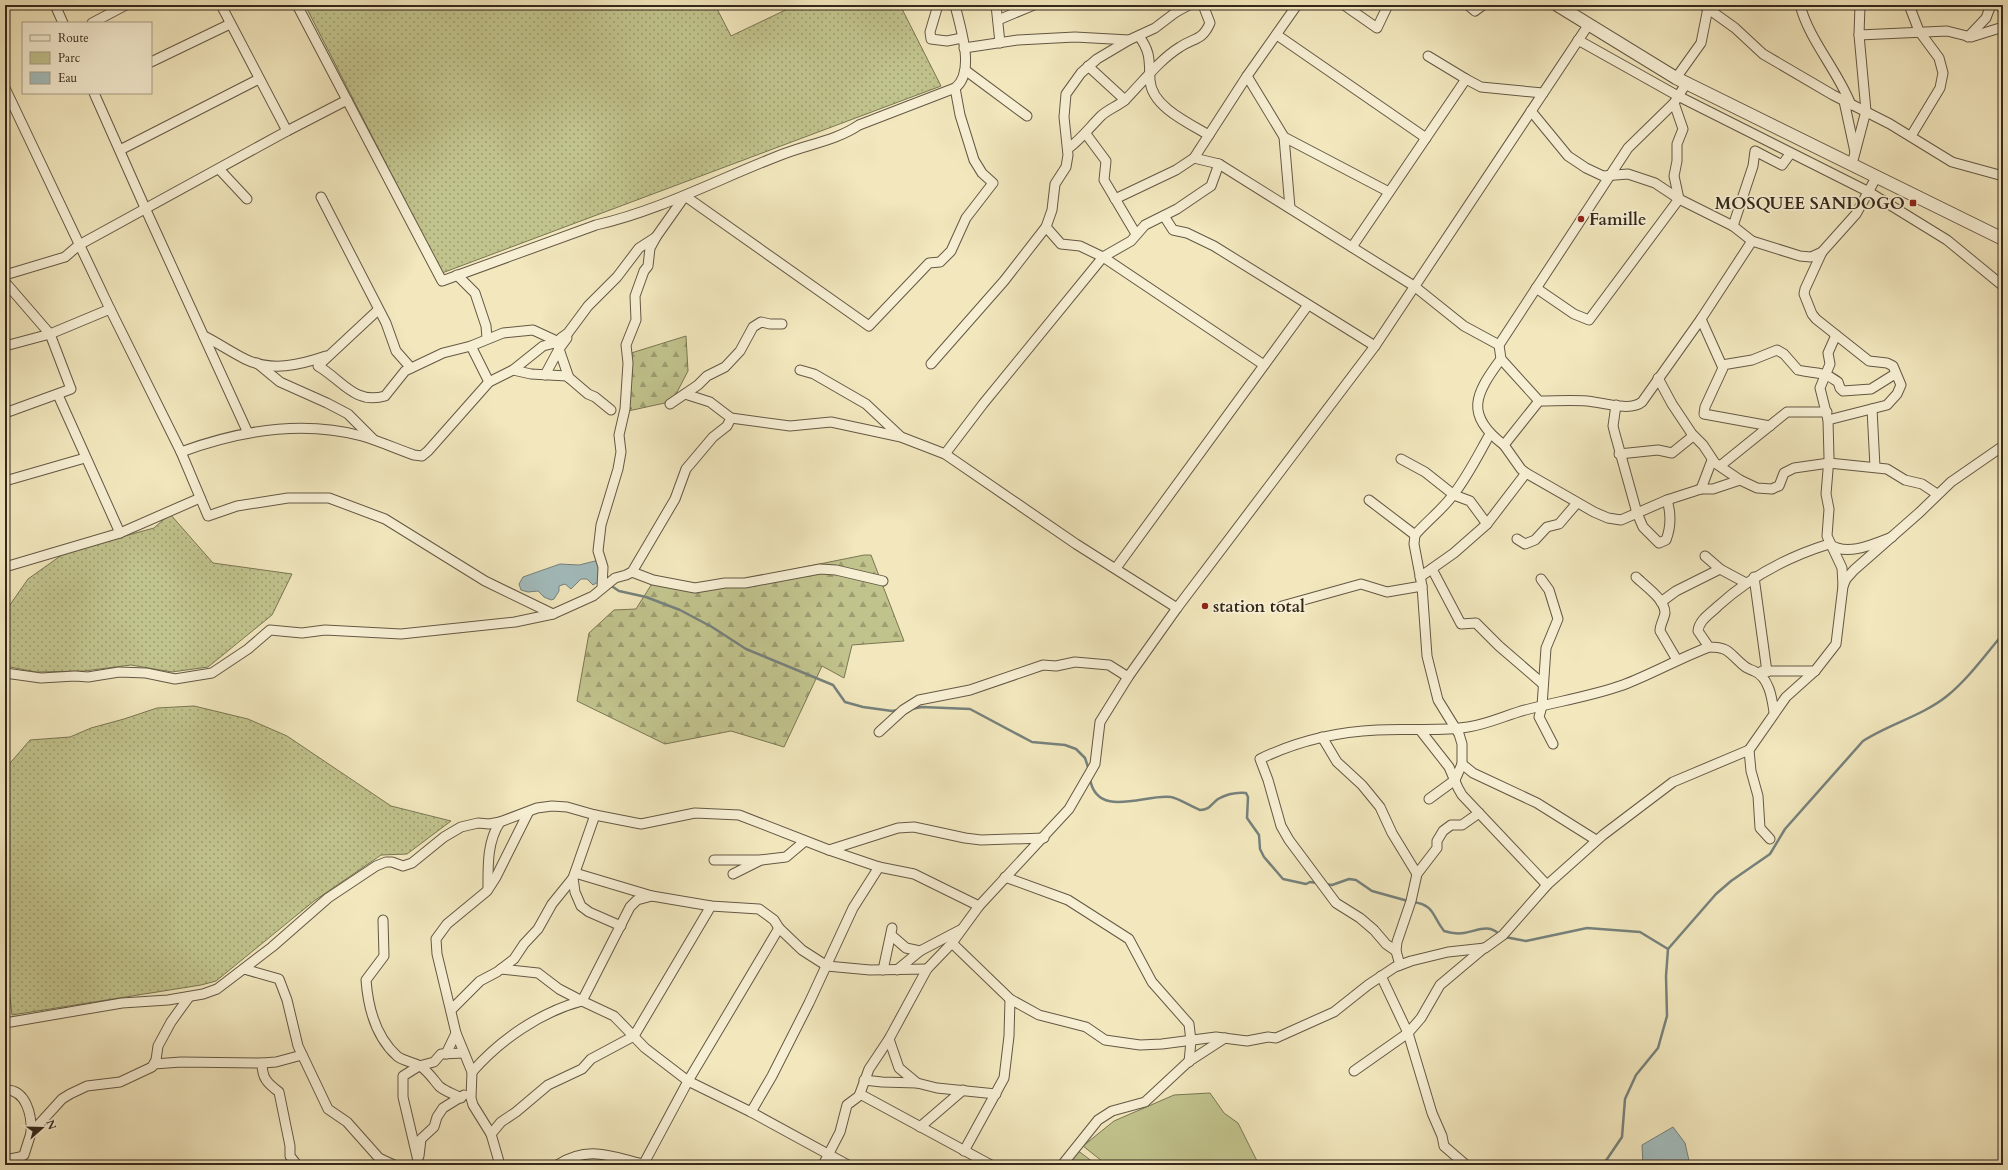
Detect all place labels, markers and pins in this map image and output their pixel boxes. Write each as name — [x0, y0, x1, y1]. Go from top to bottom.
place label: MOSQUEE SANDOGO — [1715, 192, 1905, 215]
marker: MOSQUEE SANDOGO — [1908, 198, 1918, 208]
place label: Famille — [1589, 208, 1646, 231]
marker: Famille — [1576, 214, 1586, 224]
place label: station total — [1213, 595, 1305, 618]
marker: station total — [1200, 601, 1210, 611]

